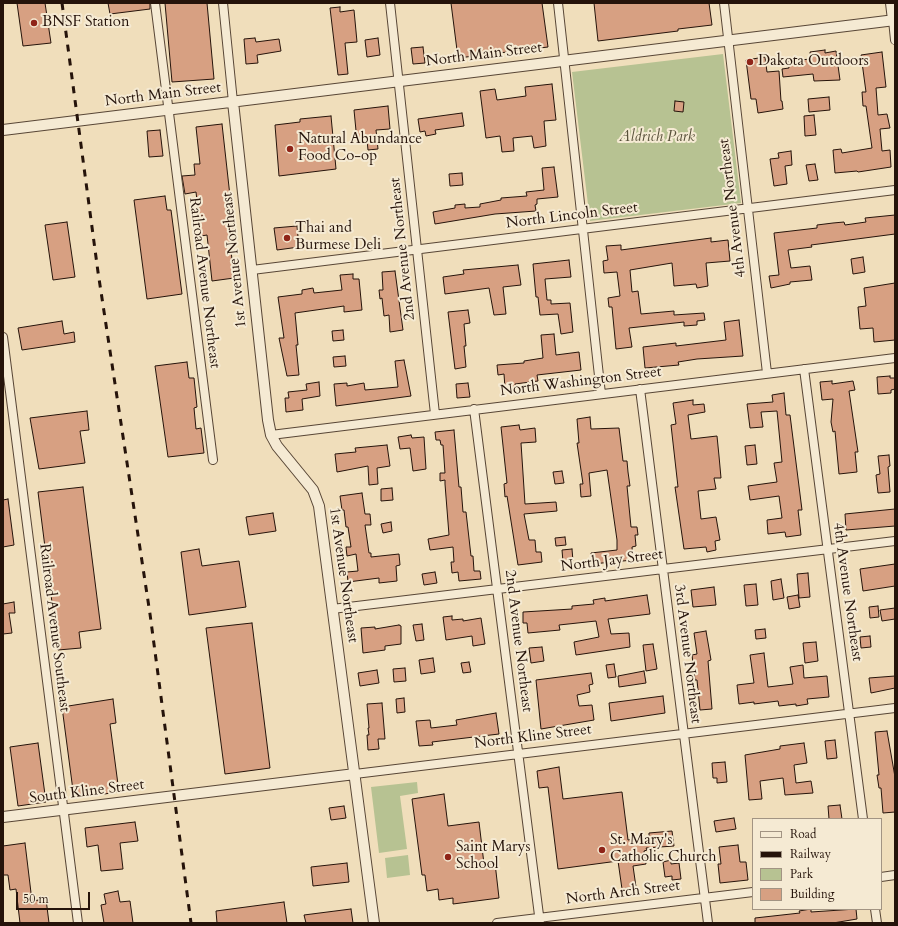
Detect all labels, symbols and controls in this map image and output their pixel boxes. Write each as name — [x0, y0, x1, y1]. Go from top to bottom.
place label: BNSF Station — [42, 14, 129, 32]
marker: BNSF Station — [29, 18, 39, 28]
street label: North Main Street — [425, 39, 543, 71]
place label: Dakota Outdoors — [758, 53, 869, 71]
marker: Dakota Outdoors — [745, 57, 755, 67]
street label: North Main Street — [104, 79, 222, 111]
park label: Aldrich Park — [619, 129, 695, 147]
place label: Natural Abundance Food Co-op — [298, 131, 422, 166]
street label: 4th Avenue Northeast — [716, 138, 750, 278]
marker: Natural Abundance Food Co-op — [285, 144, 295, 154]
street label: 2nd Avenue Northeast — [387, 177, 419, 321]
street label: 1st Avenue Northeast — [219, 191, 251, 329]
street label: Railroad Avenue Northeast — [185, 197, 223, 369]
street label: North Lincoln Street — [505, 199, 639, 233]
place label: Thai and Burmese Deli — [295, 220, 381, 255]
marker: Thai and Burmese Deli — [282, 233, 292, 243]
street label: North Washington Street — [499, 363, 663, 401]
street label: 1st Avenue Northeast — [325, 506, 361, 644]
street label: 4th Avenue Northeast — [828, 522, 866, 662]
street label: Railroad Avenue Southeast — [35, 543, 73, 713]
street label: North Jay Street — [560, 546, 664, 576]
street label: 2nd Avenue Northeast — [500, 569, 536, 713]
street label: 3rd Avenue Northeast — [670, 583, 704, 725]
street label: North Kline Street — [473, 721, 593, 753]
street label: South Kline Street — [29, 776, 145, 808]
legend — [752, 818, 882, 910]
text: Road — [790, 826, 816, 842]
place label: St. Mary's Catholic Church — [610, 832, 716, 867]
place label: Saint Marys School — [456, 839, 531, 874]
marker: St. Mary's Catholic Church — [597, 845, 607, 855]
text: Railway — [790, 846, 831, 862]
marker: Saint Marys School — [443, 852, 453, 862]
text: Park — [790, 866, 813, 882]
street label: North Arch Street — [565, 877, 681, 909]
scale bar — [18, 884, 92, 910]
text: Building — [790, 886, 834, 902]
text: 50 m — [23, 891, 49, 907]

